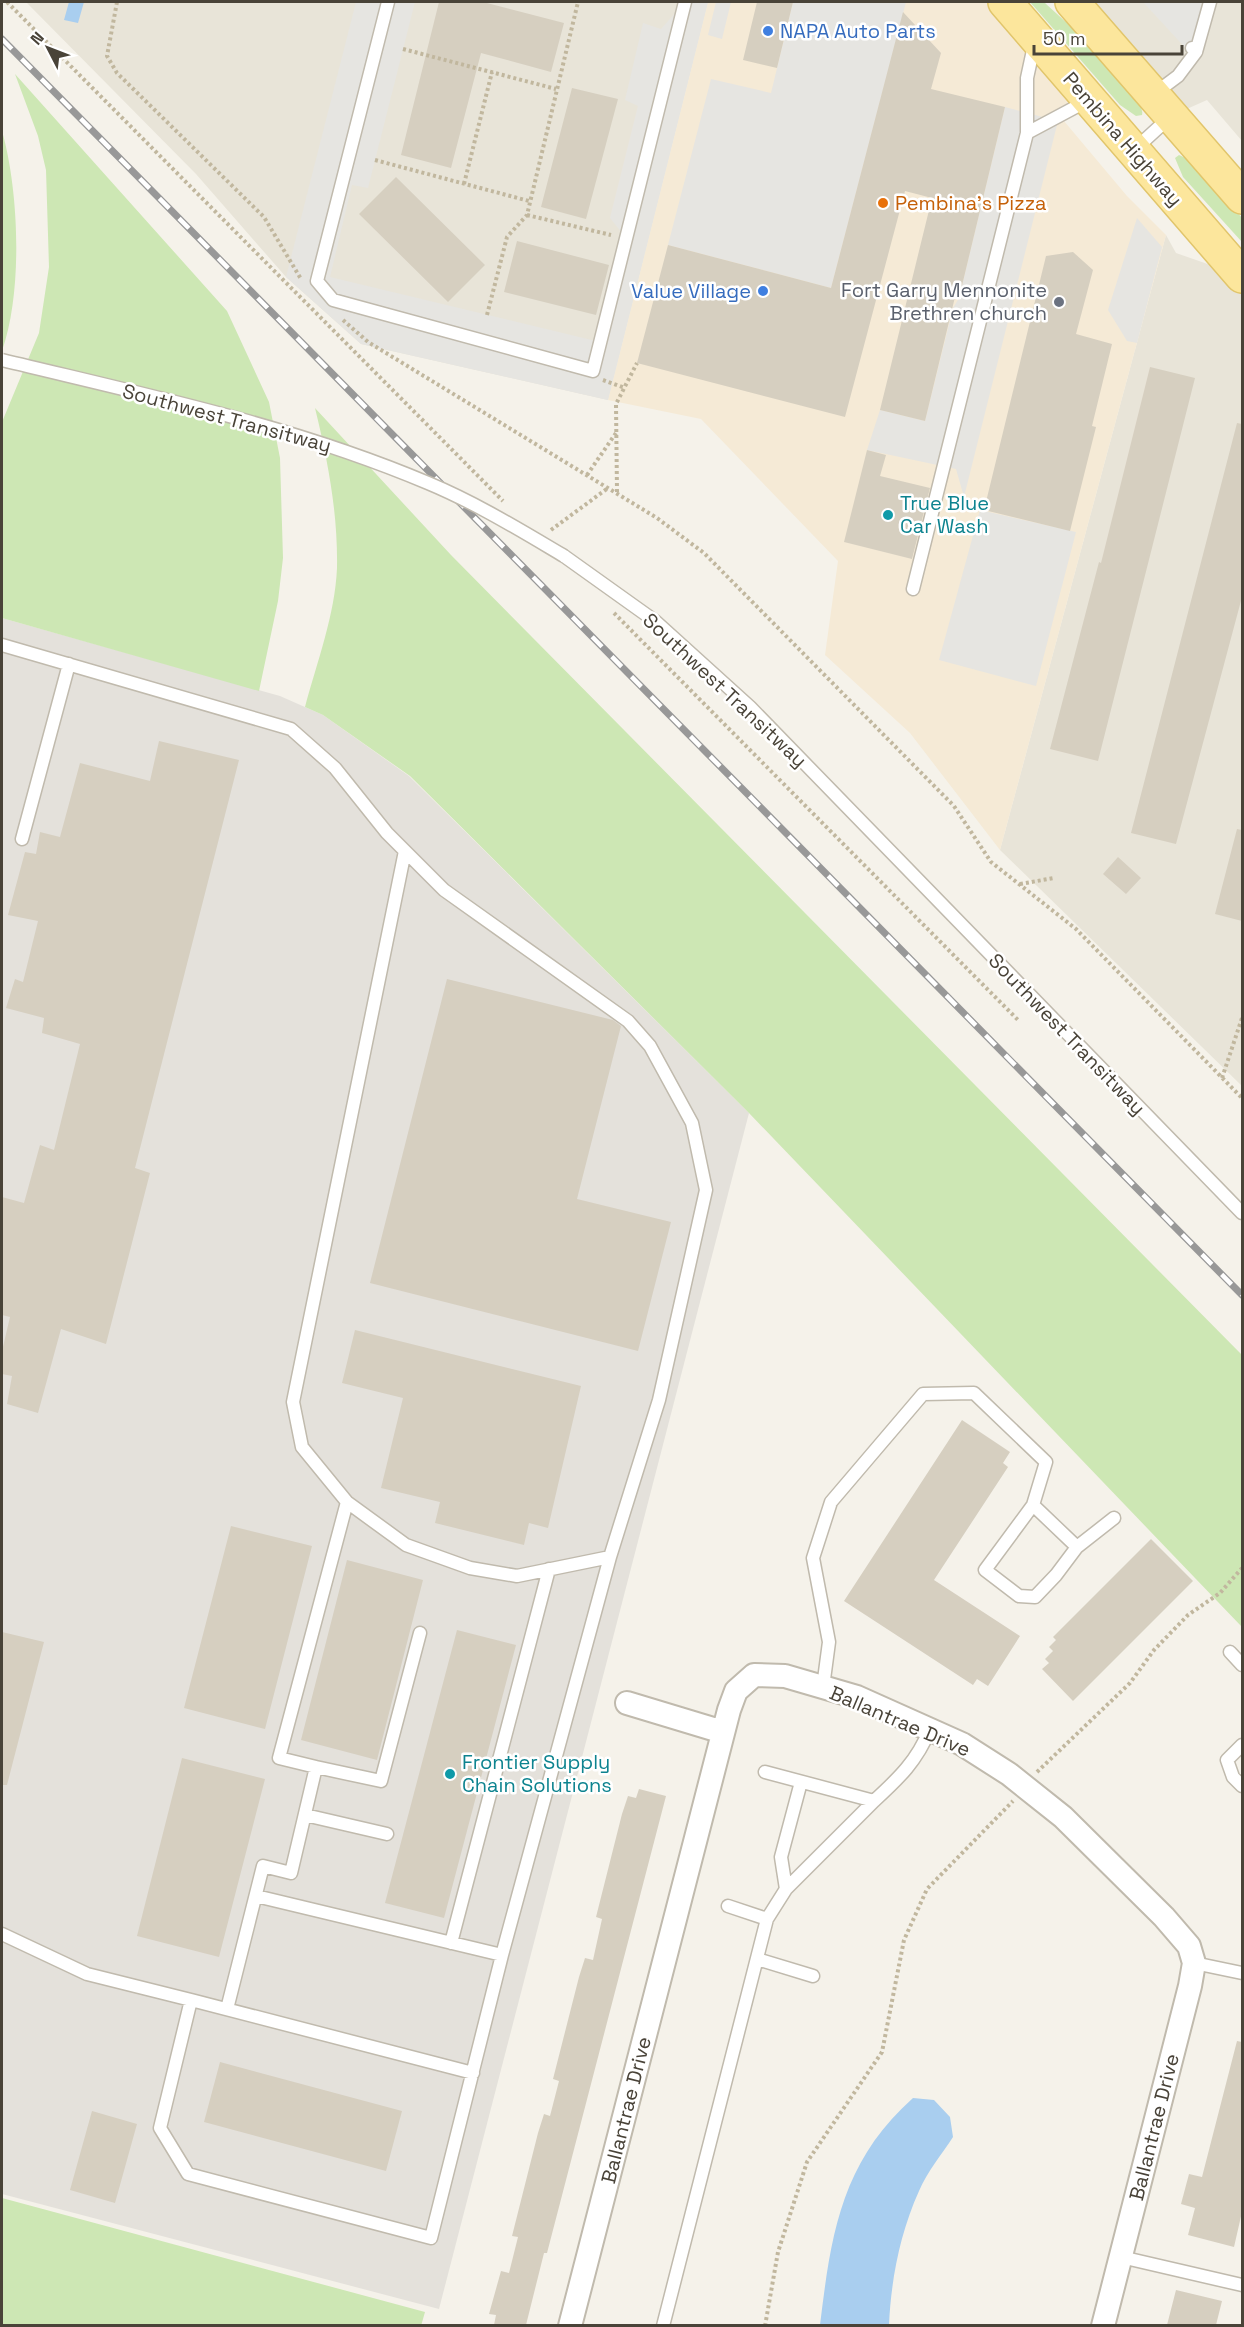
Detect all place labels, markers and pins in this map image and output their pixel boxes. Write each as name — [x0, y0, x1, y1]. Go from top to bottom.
place label: NAPA Auto Parts — [780, 18, 936, 44]
marker: NAPA Auto Parts — [761, 24, 775, 38]
place label: Pembina’s Pizza — [895, 190, 1047, 216]
marker: Pembina’s Pizza — [876, 196, 890, 210]
place label: Fort Garry Mennonite Brethren church — [841, 277, 1047, 326]
place label: Value Village — [631, 278, 751, 304]
marker: Value Village — [756, 284, 770, 298]
marker: Fort Garry Mennonite Brethren church — [1052, 295, 1066, 309]
place label: True Blue Car Wash — [900, 490, 989, 539]
marker: True Blue Car Wash — [881, 508, 895, 522]
place label: Frontier Supply Chain Solutions — [462, 1749, 612, 1798]
marker: Frontier Supply Chain Solutions — [443, 1767, 457, 1781]

